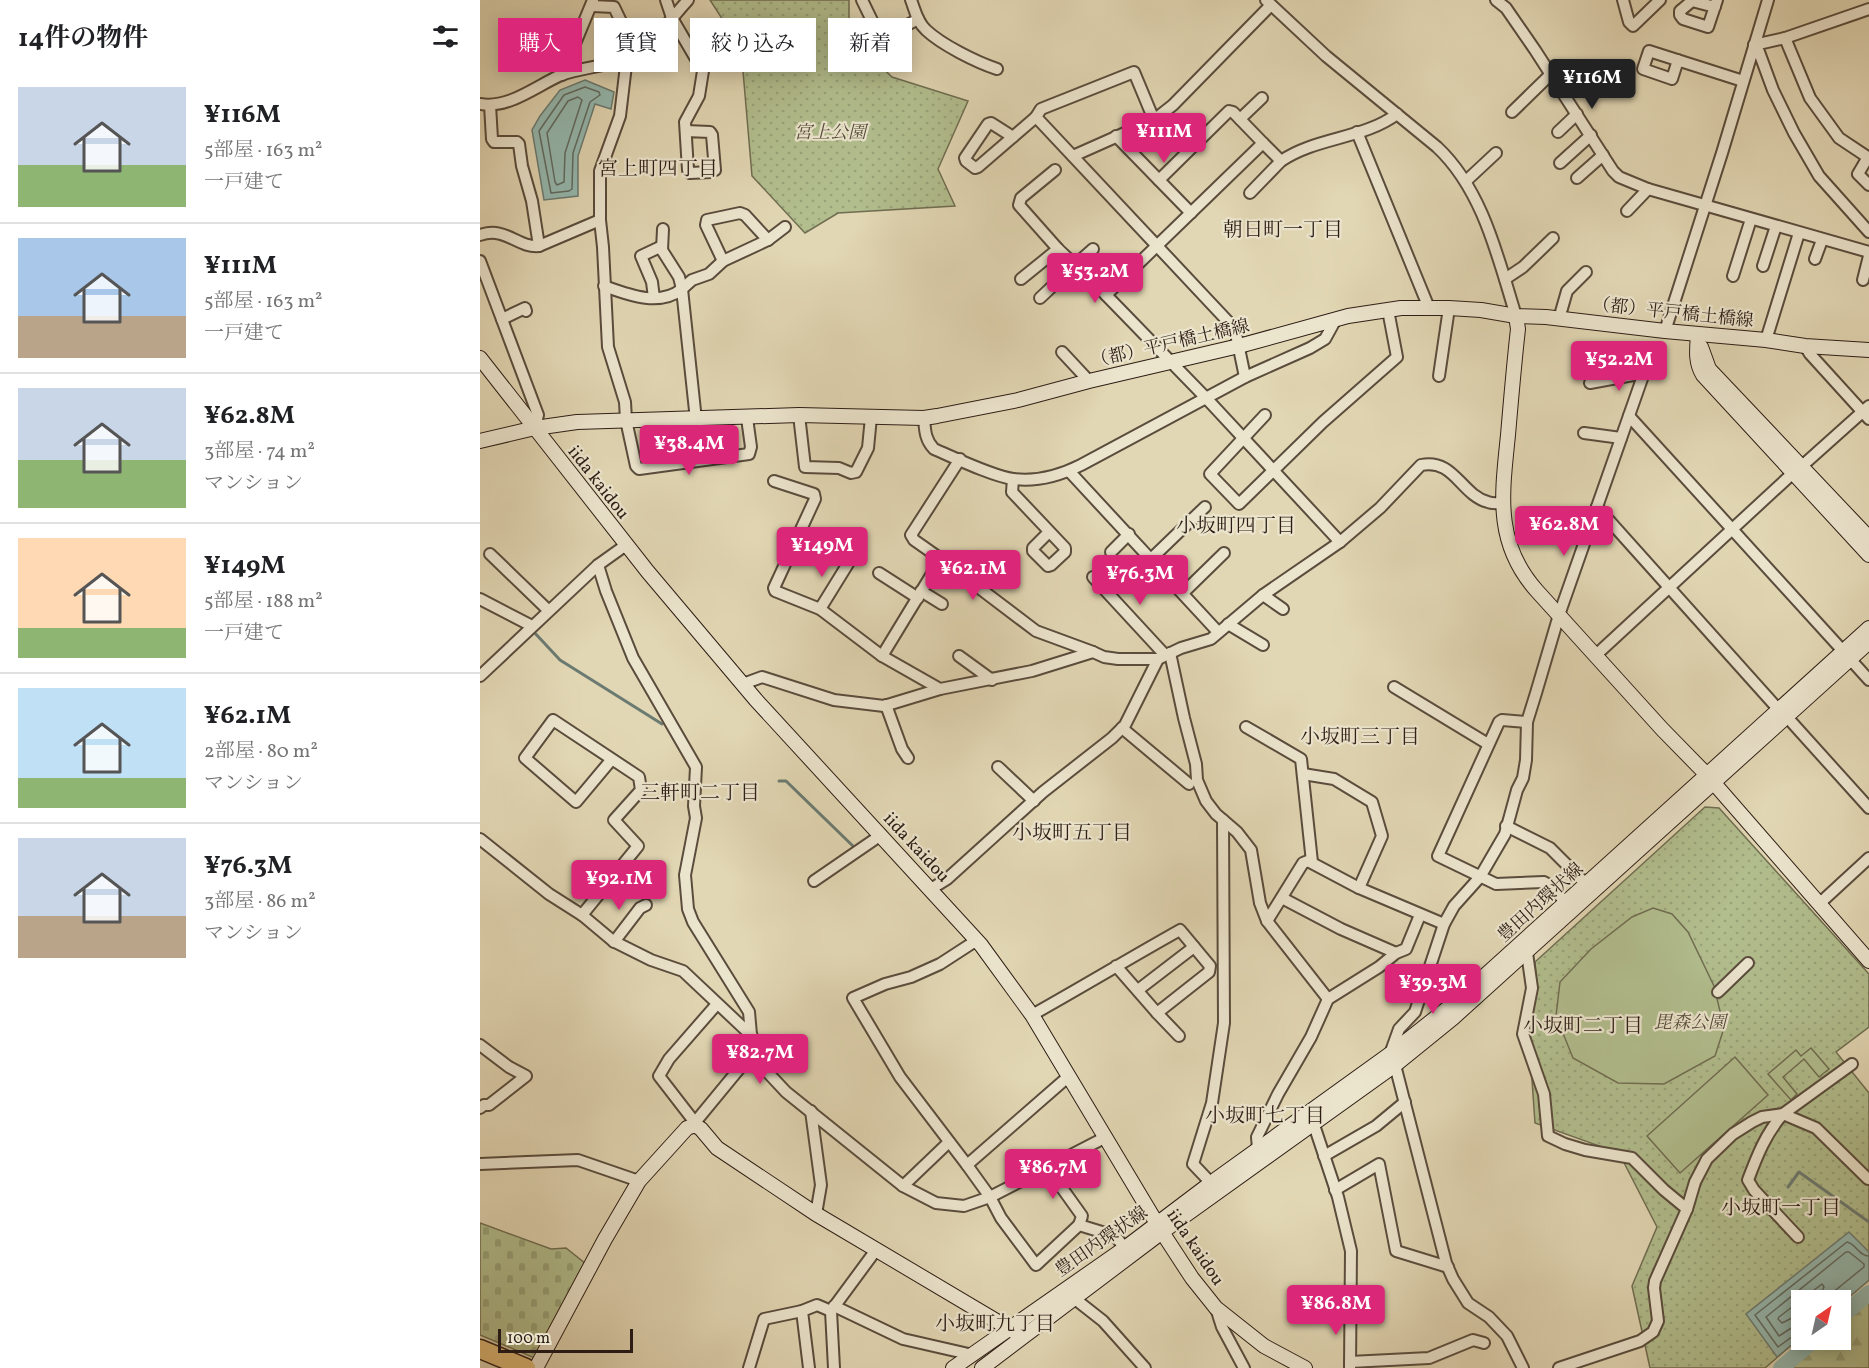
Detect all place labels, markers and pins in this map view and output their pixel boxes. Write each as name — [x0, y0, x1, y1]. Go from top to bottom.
pin: ¥116M — [1550, 59, 1634, 110]
pin: ¥111M — [1122, 113, 1206, 164]
pin: ¥53.2M — [1046, 253, 1144, 304]
pin: ¥52.2M — [1570, 341, 1668, 392]
pin: ¥38.4M — [640, 425, 738, 476]
pin: ¥62.8M — [1515, 506, 1613, 557]
pin: ¥149M — [780, 527, 864, 578]
pin: ¥62.1M — [924, 550, 1022, 601]
pin: ¥76.3M — [1091, 555, 1189, 606]
pin: ¥92.1M — [570, 860, 668, 911]
pin: ¥39.3M — [1384, 964, 1482, 1015]
pin: ¥82.7M — [711, 1034, 809, 1085]
pin: ¥86.7M — [1004, 1149, 1102, 1200]
pin: ¥86.8M — [1287, 1285, 1385, 1336]

